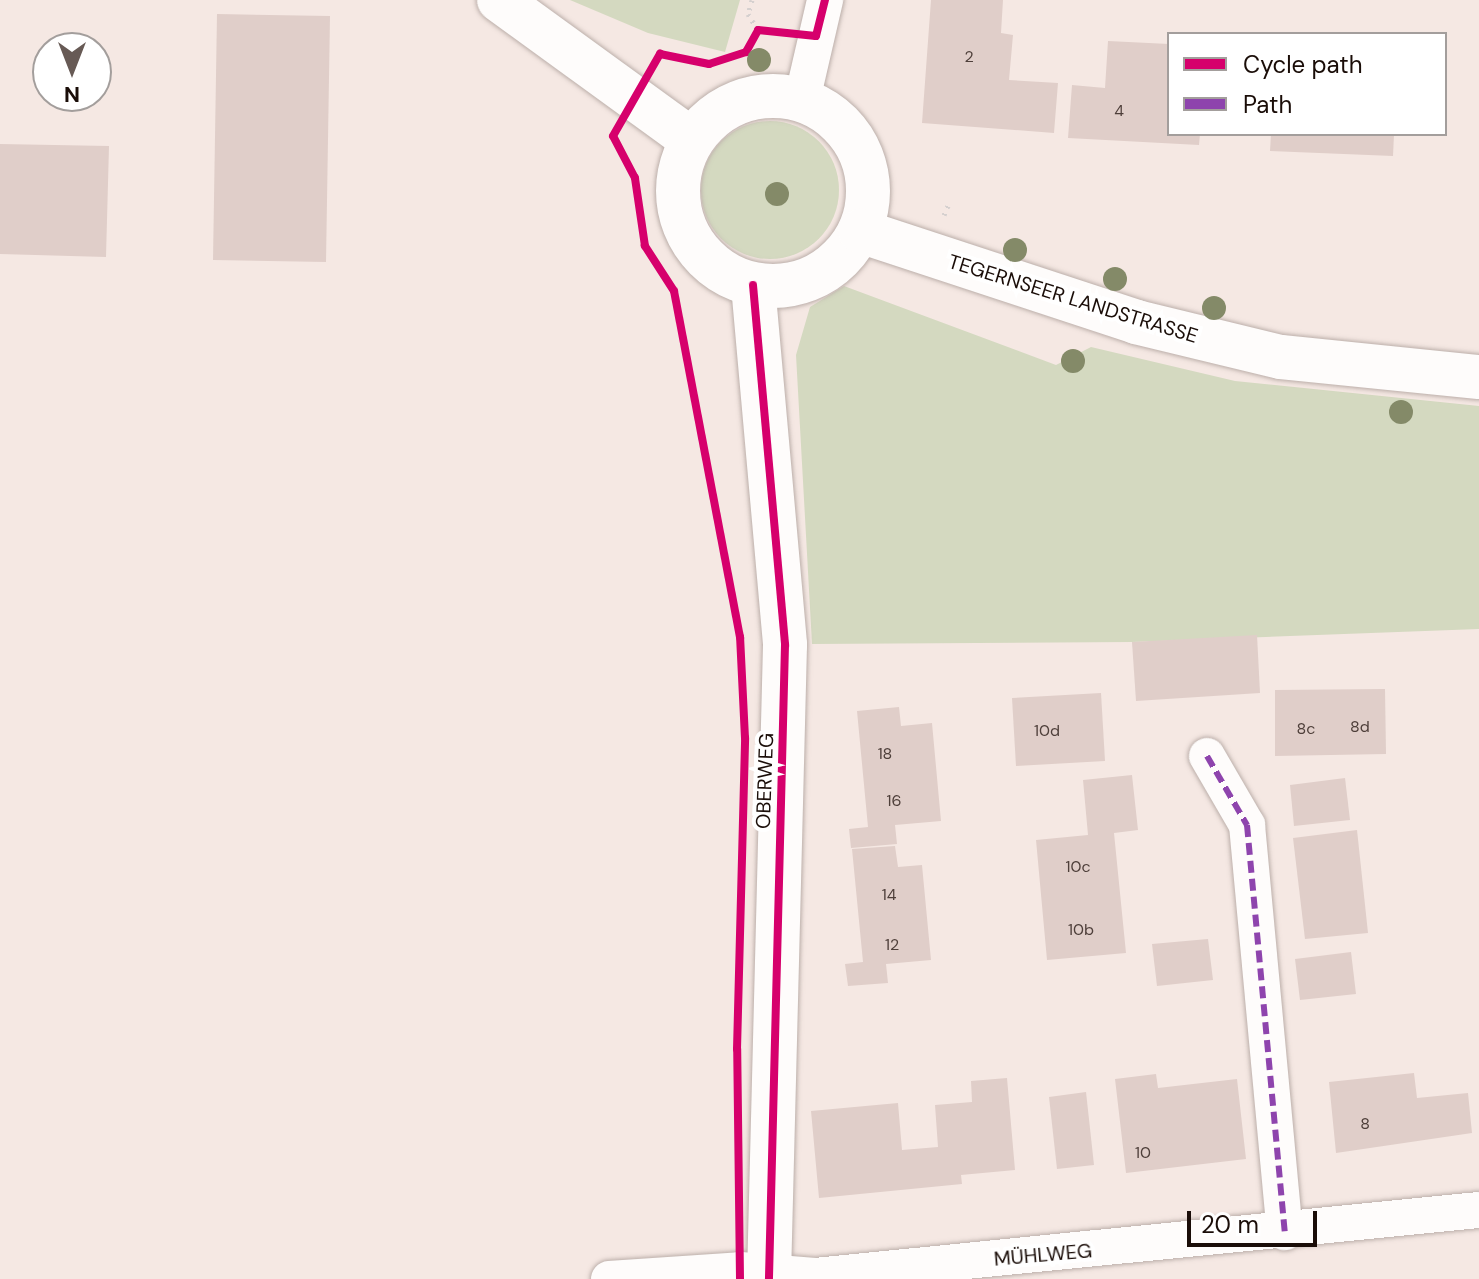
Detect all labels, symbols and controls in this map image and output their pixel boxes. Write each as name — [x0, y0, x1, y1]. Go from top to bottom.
north arrow — [32, 32, 112, 112]
legend — [1167, 32, 1447, 136]
house number: 2 — [964, 47, 974, 67]
text: Cycle path — [1243, 49, 1362, 80]
text: N — [64, 80, 80, 109]
text: Path — [1243, 89, 1292, 120]
house number: 4 — [1114, 101, 1124, 121]
street label: TEGERNSEER LANDSTRASSE — [945, 250, 1201, 348]
house number: 8d — [1350, 717, 1370, 737]
house number: 8c — [1297, 719, 1315, 739]
house number: 10d — [1034, 721, 1060, 741]
street label: OBERWEG — [751, 733, 779, 829]
house number: 18 — [878, 744, 892, 764]
house number: 16 — [886, 791, 902, 811]
house number: 10c — [1065, 857, 1091, 877]
house number: 14 — [882, 885, 896, 905]
house number: 10b — [1068, 920, 1094, 940]
house number: 12 — [885, 935, 899, 955]
house number: 8 — [1360, 1114, 1370, 1134]
house number: 10 — [1135, 1143, 1151, 1163]
scale bar — [1191, 1195, 1321, 1245]
text: 20 m — [1201, 1209, 1259, 1240]
street label: MÜHLWEG — [993, 1239, 1093, 1271]

